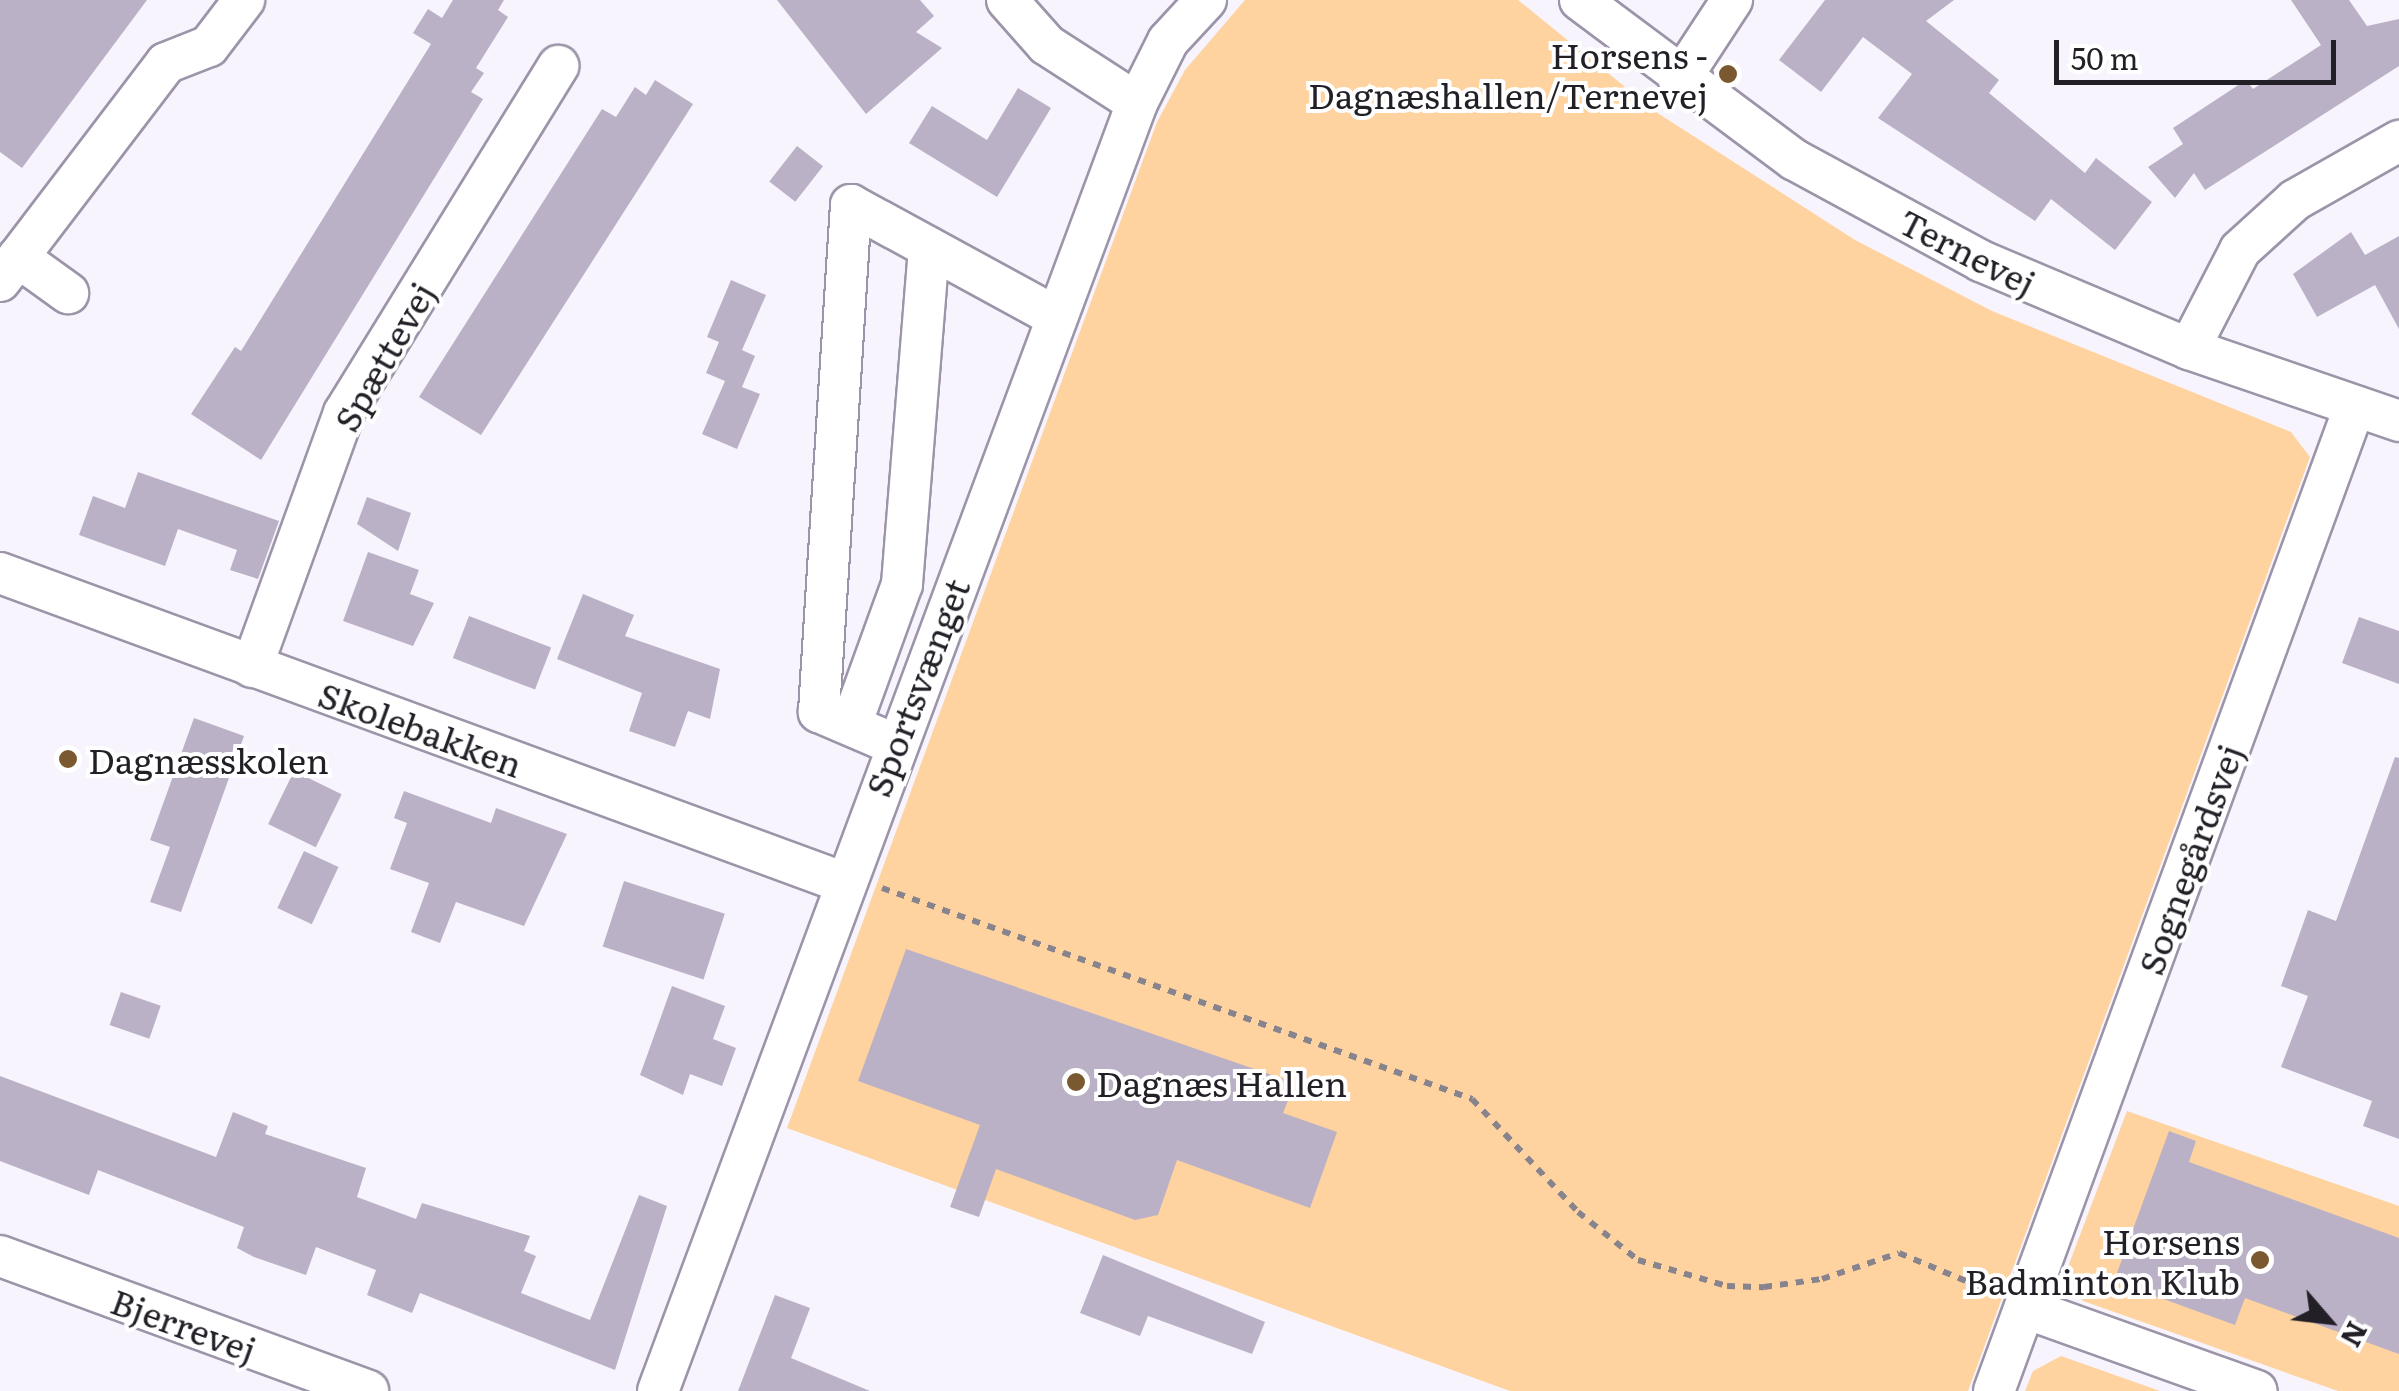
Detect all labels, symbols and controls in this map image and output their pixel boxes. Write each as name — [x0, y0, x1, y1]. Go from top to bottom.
scale bar — [2059, 20, 2342, 82]
place label: Horsens - Dagnæshallen/Ternevej — [1308, 33, 1708, 115]
text: 50 m — [2071, 35, 2139, 79]
marker: Horsens - Dagnæshallen/Ternevej — [1717, 63, 1739, 85]
street label: Ternevej — [1893, 199, 2043, 303]
street label: Spættevej — [324, 274, 442, 438]
street label: Sportsvænget — [855, 572, 977, 802]
street label: Skolebakken — [313, 672, 529, 784]
place label: Dagnæsskolen — [88, 738, 329, 780]
street label: Sognegårdsvej — [2128, 738, 2250, 980]
marker: Dagnæsskolen — [57, 748, 79, 770]
place label: Dagnæs Hallen — [1096, 1061, 1347, 1103]
marker: Dagnæs Hallen — [1065, 1071, 1087, 1093]
place label: Horsens Badminton Klub — [1965, 1219, 2240, 1301]
marker: Horsens Badminton Klub — [2249, 1249, 2271, 1271]
north arrow — [2279, 1271, 2379, 1371]
street label: Bjerrevej — [106, 1278, 262, 1370]
text: N — [2331, 1315, 2380, 1355]

